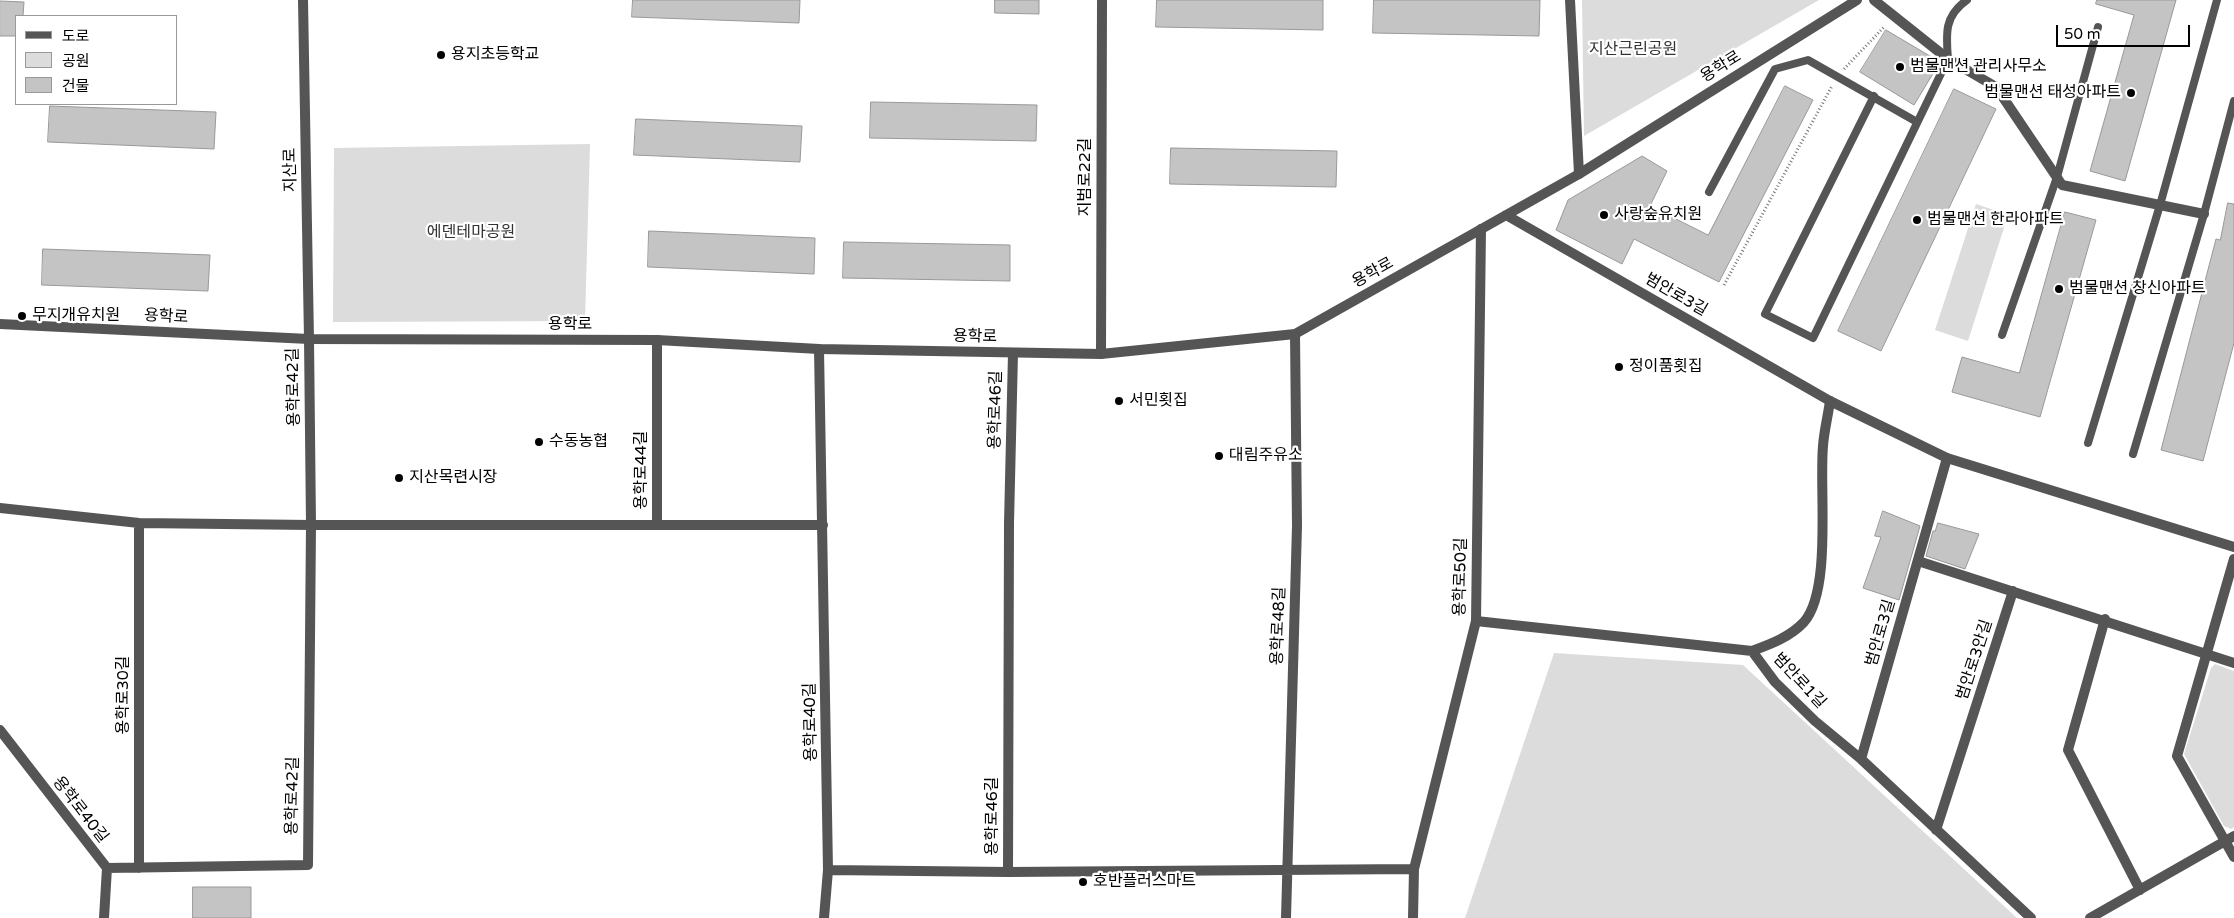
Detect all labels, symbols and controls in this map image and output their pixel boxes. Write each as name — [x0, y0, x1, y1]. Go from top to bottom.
legend — [15, 15, 178, 105]
scale bar — [2059, 15, 2193, 47]
text: 50 m — [2064, 25, 2101, 43]
text: 도로 — [62, 27, 90, 45]
park label: 지산근린공원 — [1589, 40, 1677, 60]
place label: 용지초등학교 — [451, 45, 539, 65]
street label: 용학로 — [1697, 47, 1745, 87]
marker: 용지초등학교 — [435, 49, 447, 61]
text: 공원 — [62, 52, 90, 70]
place label: 범물맨션 관리사무소 — [1910, 57, 2047, 77]
marker: 범물맨션 관리사무소 — [1894, 61, 1906, 73]
text: 건물 — [62, 77, 90, 95]
place label: 범물맨션 태성아파트 — [1984, 83, 2121, 103]
marker: 범물맨션 태성아파트 — [2125, 87, 2137, 99]
street label: 지범로22길 — [1076, 138, 1096, 216]
street label: 지산로 — [281, 148, 301, 192]
place label: 사랑숲유치원 — [1614, 205, 1702, 225]
marker: 사랑숲유치원 — [1598, 209, 1610, 221]
place label: 범물맨션 한라아파트 — [1927, 210, 2064, 230]
marker: 범물맨션 한라아파트 — [1911, 214, 1923, 226]
park label: 에덴테마공원 — [427, 223, 515, 243]
street label: 용학로 — [1349, 254, 1397, 292]
street label: 범안로3길 — [1641, 269, 1711, 321]
place label: 범물맨션 창신아파트 — [2069, 279, 2206, 299]
marker: 범물맨션 창신아파트 — [2053, 283, 2065, 295]
place label: 무지개유치원 — [32, 306, 120, 326]
street label: 용학로 — [143, 306, 189, 328]
marker: 무지개유치원 — [16, 310, 28, 322]
street label: 용학로 — [548, 315, 592, 335]
street label: 용학로 — [953, 327, 997, 347]
street label: 용학로42길 — [284, 347, 304, 427]
place label: 정이품횟집 — [1629, 357, 1703, 377]
marker: 정이품횟집 — [1613, 361, 1625, 373]
street label: 용학로46길 — [986, 370, 1006, 450]
place label: 서민횟집 — [1129, 391, 1188, 411]
marker: 서민횟집 — [1113, 395, 1125, 407]
street label: 용학로44길 — [632, 431, 652, 509]
place label: 수동농협 — [549, 432, 608, 452]
marker: 수동농협 — [533, 436, 545, 448]
place label: 대림주유소 — [1229, 446, 1303, 466]
marker: 대림주유소 — [1213, 450, 1225, 462]
place label: 지산목련시장 — [409, 468, 497, 488]
marker: 지산목련시장 — [393, 472, 405, 484]
street label: 용학로50길 — [1451, 537, 1471, 617]
street label: 용학로48길 — [1268, 586, 1290, 666]
street label: 범안로3길 — [1862, 597, 1900, 669]
street label: 범안로3안길 — [1953, 617, 1997, 703]
street label: 범안로1길 — [1768, 649, 1830, 713]
street label: 용학로30길 — [114, 656, 134, 734]
street label: 용학로40길 — [801, 682, 821, 762]
street label: 용학로42길 — [283, 756, 303, 836]
street label: 용학로40길 — [48, 773, 112, 847]
street label: 용학로46길 — [983, 777, 1003, 855]
place label: 호반플러스마트 — [1093, 872, 1196, 892]
marker: 호반플러스마트 — [1077, 876, 1089, 888]

